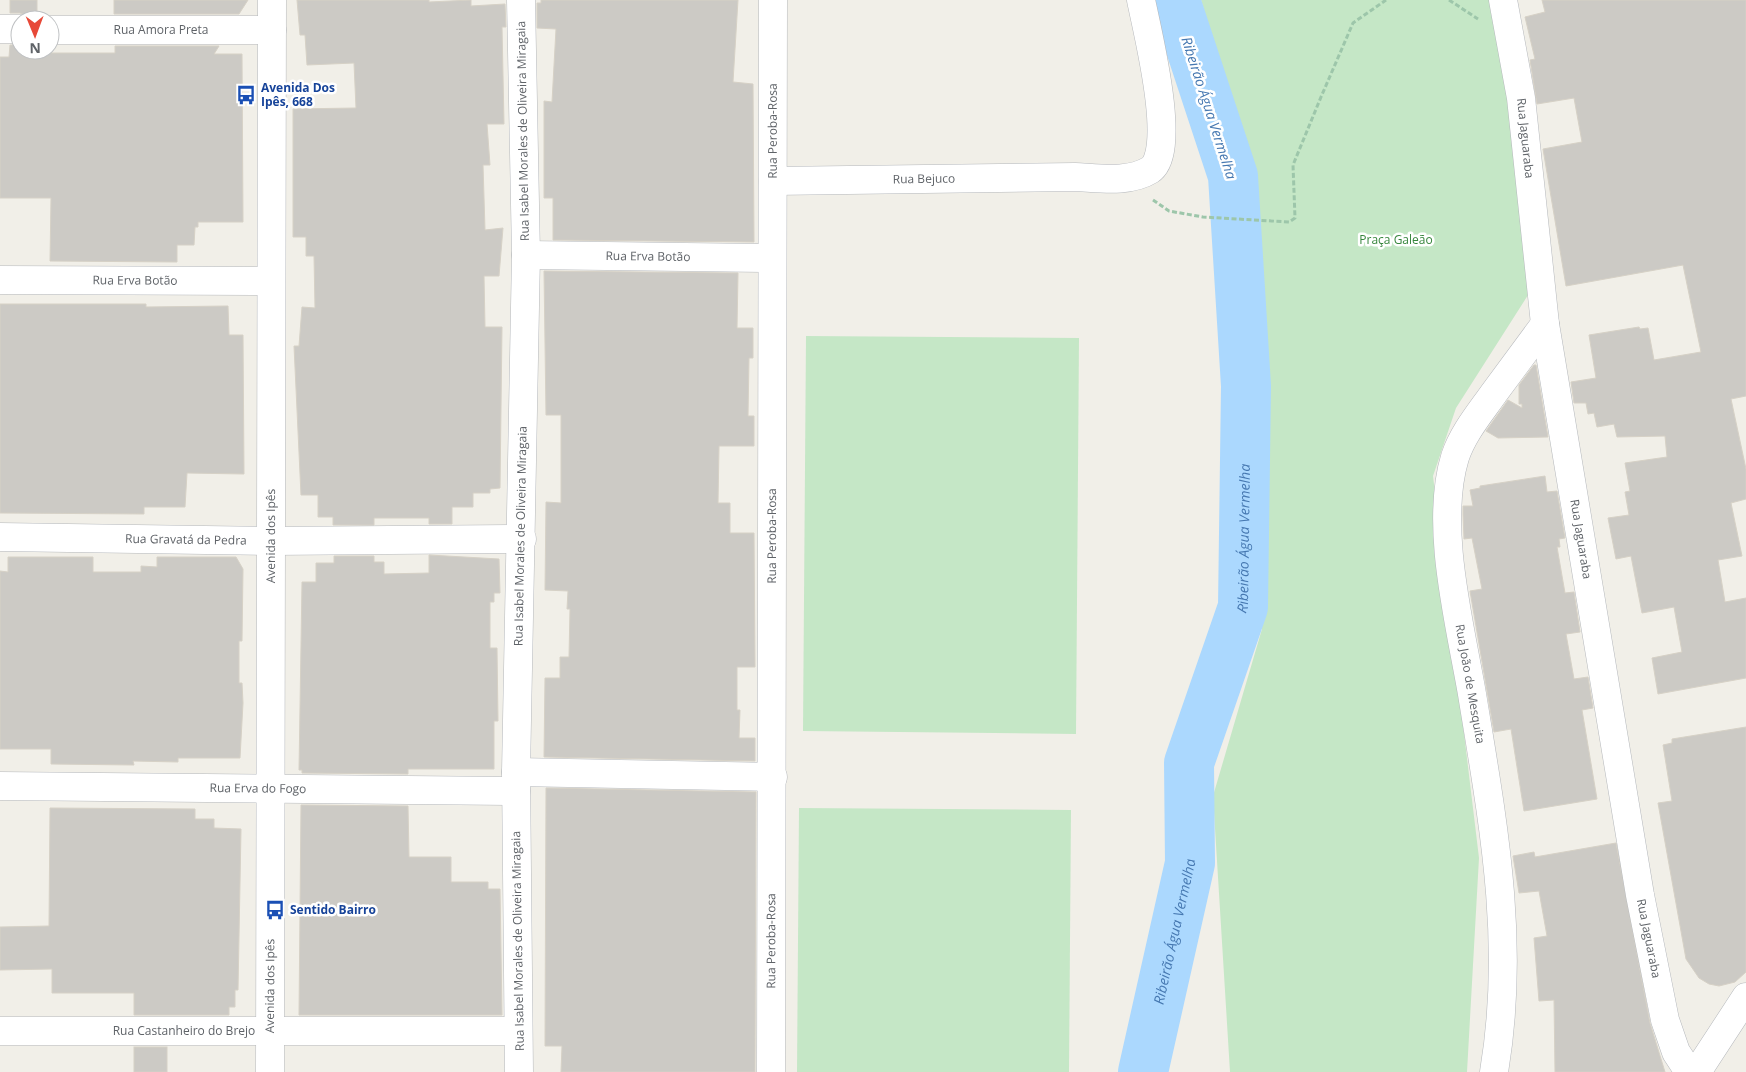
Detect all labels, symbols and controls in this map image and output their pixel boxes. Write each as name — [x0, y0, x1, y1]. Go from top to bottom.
north arrow — [10, 10, 60, 60]
street label: Rua Amora Preta — [113, 21, 209, 38]
street label: Rua Isabel Morales de Oliveira Miragaia — [512, 21, 533, 241]
water label: Ribeirão Água Vermelha — [1177, 34, 1242, 182]
text: N — [29, 39, 41, 58]
place label: Avenida Dos Ipês, 668 — [261, 79, 335, 110]
street label: Rua Peroba-Rosa — [764, 83, 781, 179]
bus stop icon: Avenida Dos Ipês, 668 — [235, 84, 257, 106]
street label: Rua Jaguaraba — [1513, 97, 1538, 179]
street label: Rua Bejuco — [893, 170, 955, 187]
park label: Praça Galeão — [1359, 231, 1433, 248]
street label: Rua Erva Botão — [605, 247, 691, 265]
street label: Rua Erva Botão — [92, 271, 178, 289]
street label: Rua Isabel Morales de Oliveira Miragaia — [509, 426, 531, 646]
water label: Ribeirão Água Vermelha — [1232, 464, 1254, 615]
street label: Avenida dos Ipês — [262, 488, 279, 583]
street label: Rua Peroba-Rosa — [763, 488, 780, 584]
street label: Rua Jaguaraba — [1566, 498, 1596, 580]
street label: Rua Gravatá da Pedra — [125, 530, 247, 549]
street label: Rua João de Mesquita — [1452, 623, 1489, 745]
street label: Rua Erva do Fogo — [210, 779, 306, 797]
street label: Rua Isabel Morales de Oliveira Miragaia — [507, 831, 528, 1051]
water label: Ribeirão Água Vermelha — [1149, 859, 1199, 1006]
street label: Rua Peroba-Rosa — [762, 893, 779, 989]
street label: Rua Jaguaraba — [1633, 897, 1665, 979]
bus stop icon: Sentido Bairro — [264, 899, 286, 921]
place label: Sentido Bairro — [290, 901, 376, 918]
street label: Avenida dos Ipês — [261, 938, 278, 1033]
street label: Rua Castanheiro do Brejo — [113, 1022, 255, 1039]

